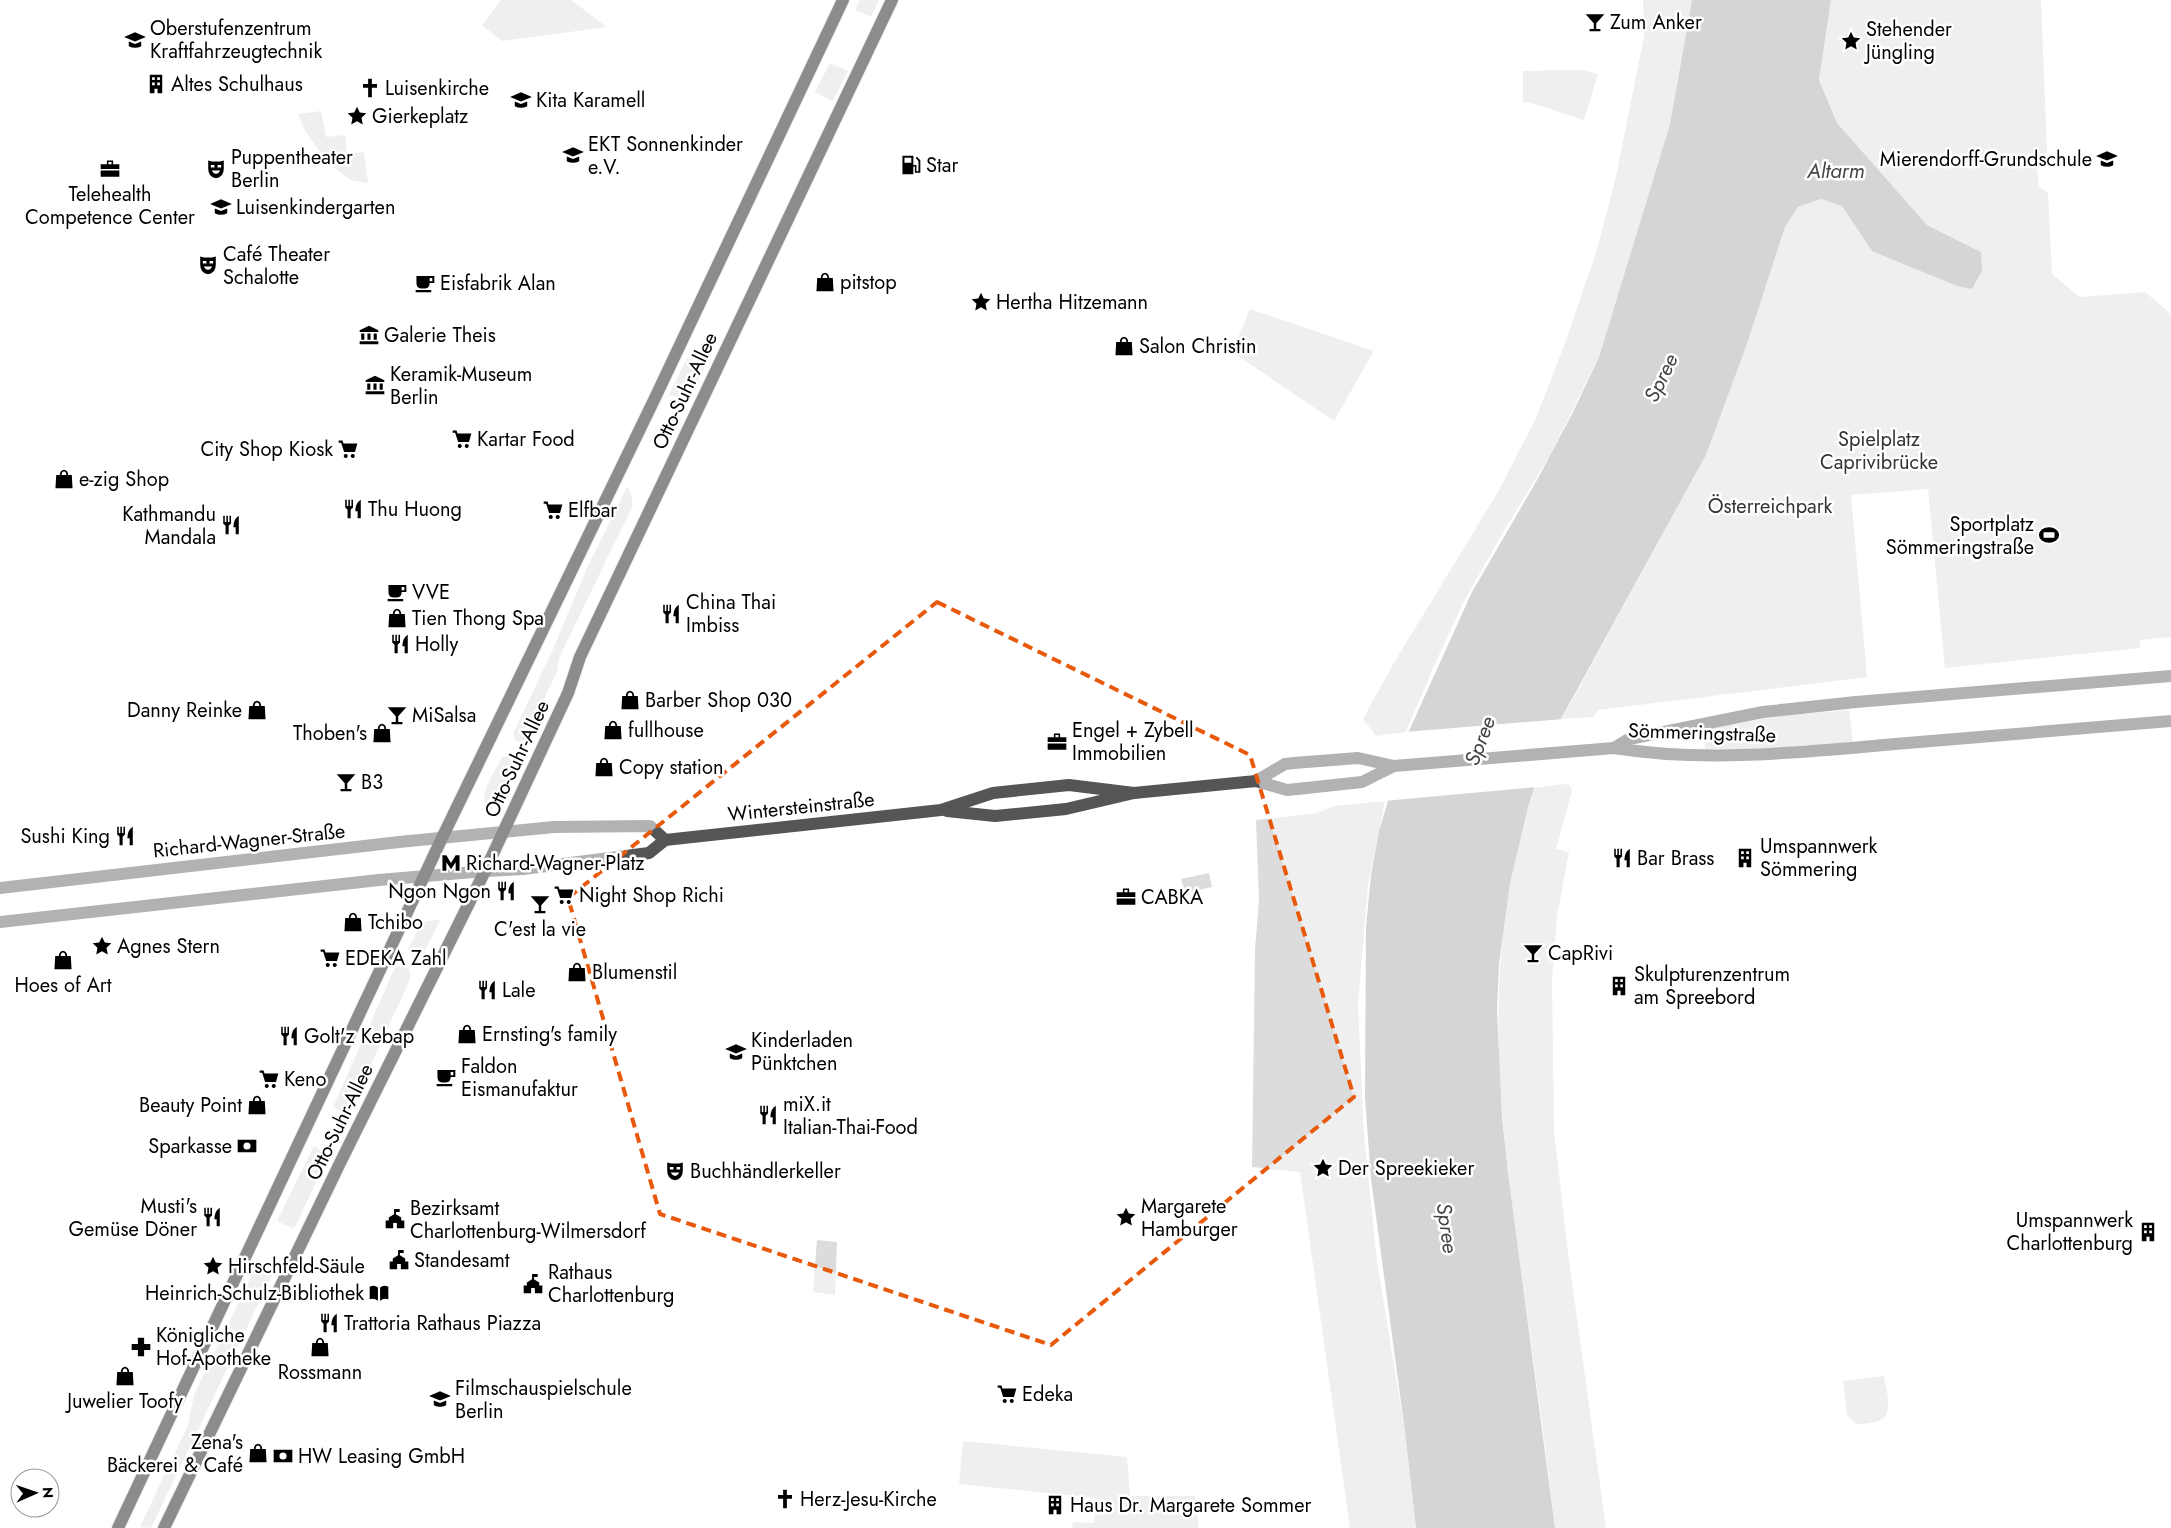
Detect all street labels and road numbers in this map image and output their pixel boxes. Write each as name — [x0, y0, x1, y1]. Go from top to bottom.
street label: Otto-Suhr-Allee — [645, 328, 725, 454]
street label: Otto-Suhr-Allee — [477, 696, 557, 822]
street label: Sömmeringstraße — [1627, 716, 1777, 750]
street label: Wintersteinstraße — [726, 785, 876, 829]
street label: Richard-Wagner-Straße — [151, 816, 347, 866]
street label: Otto-Suhr-Allee — [299, 1059, 381, 1185]

